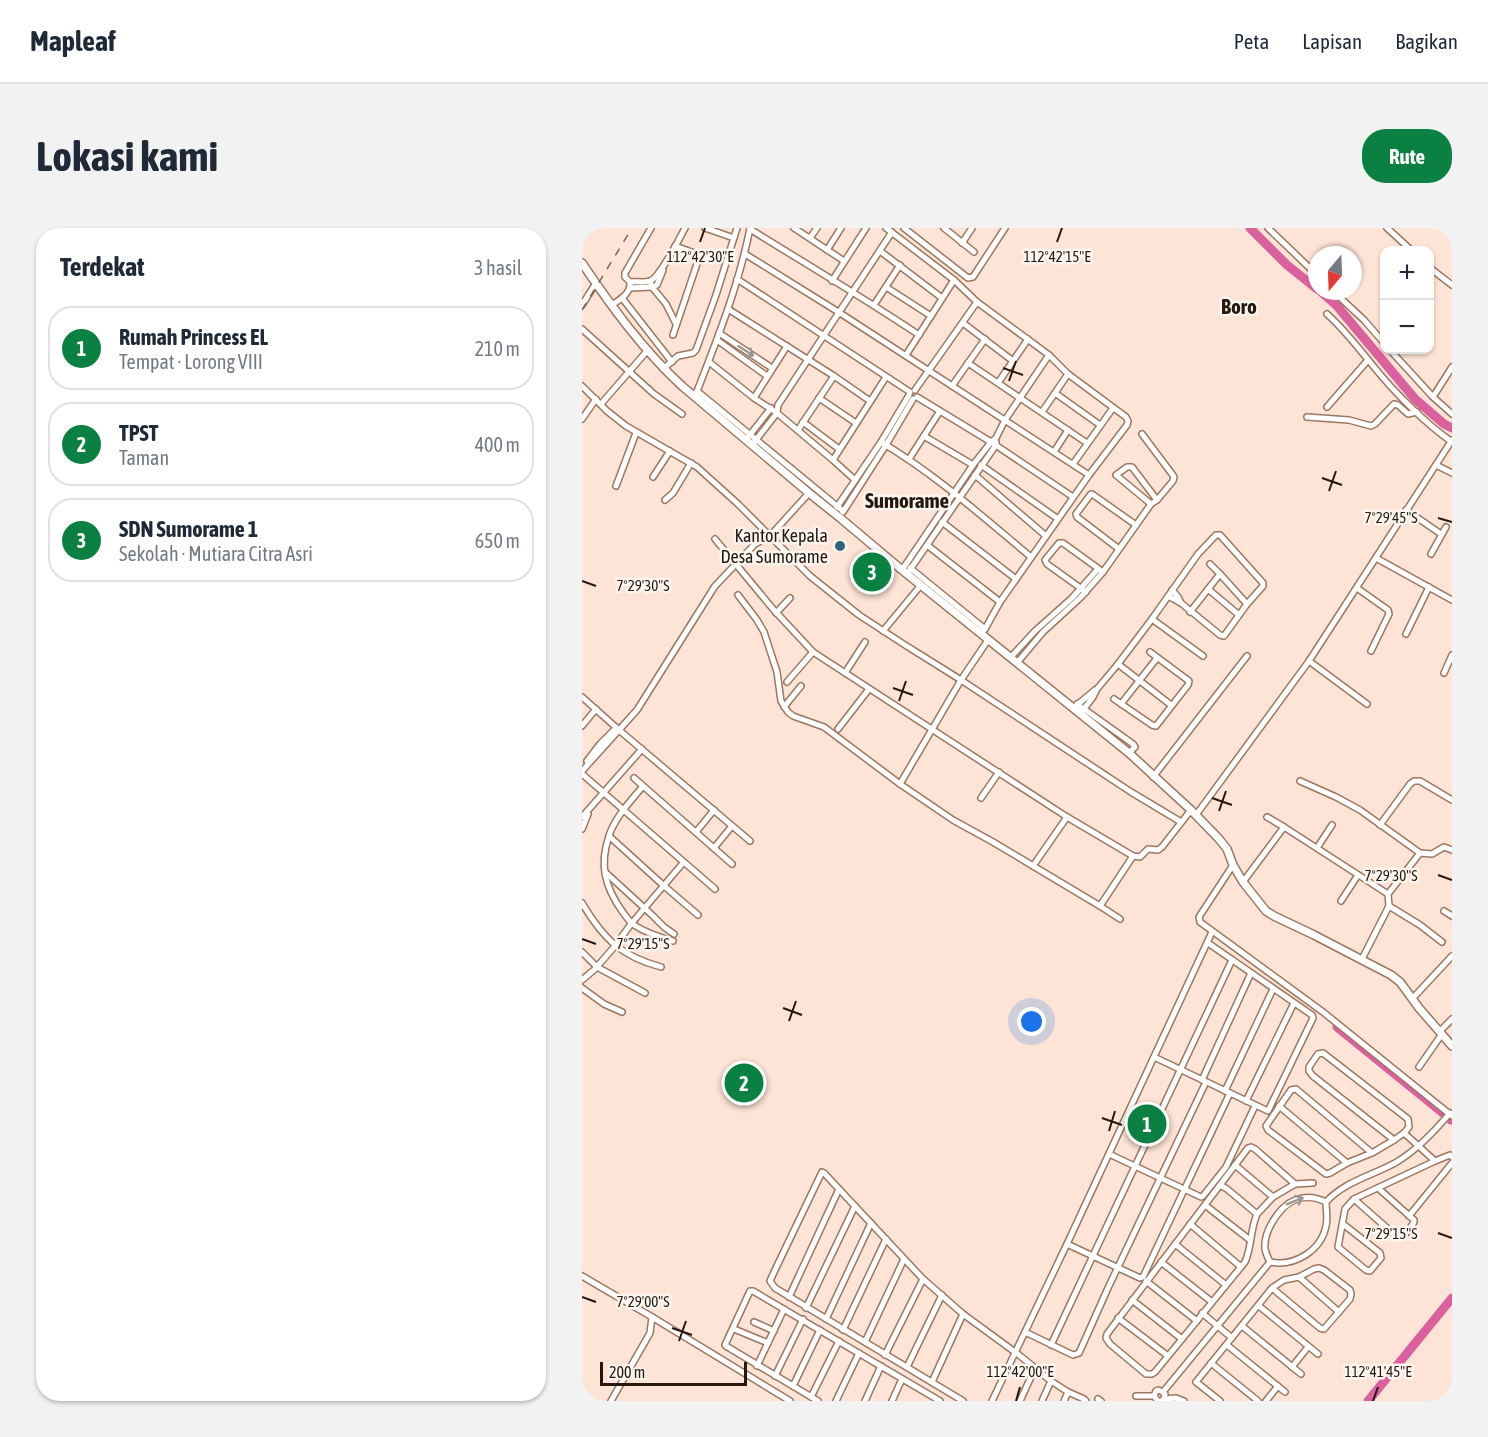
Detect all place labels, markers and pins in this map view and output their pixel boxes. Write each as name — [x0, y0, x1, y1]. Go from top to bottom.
place label: Kantor Kepala Desa Sumorame — [720, 525, 828, 567]
marker: Kantor Kepala Desa Sumorame — [833, 539, 847, 553]
pin: 3 — [852, 550, 892, 594]
pin: 2 — [724, 1060, 764, 1106]
pin: 1 — [1128, 1102, 1166, 1146]

